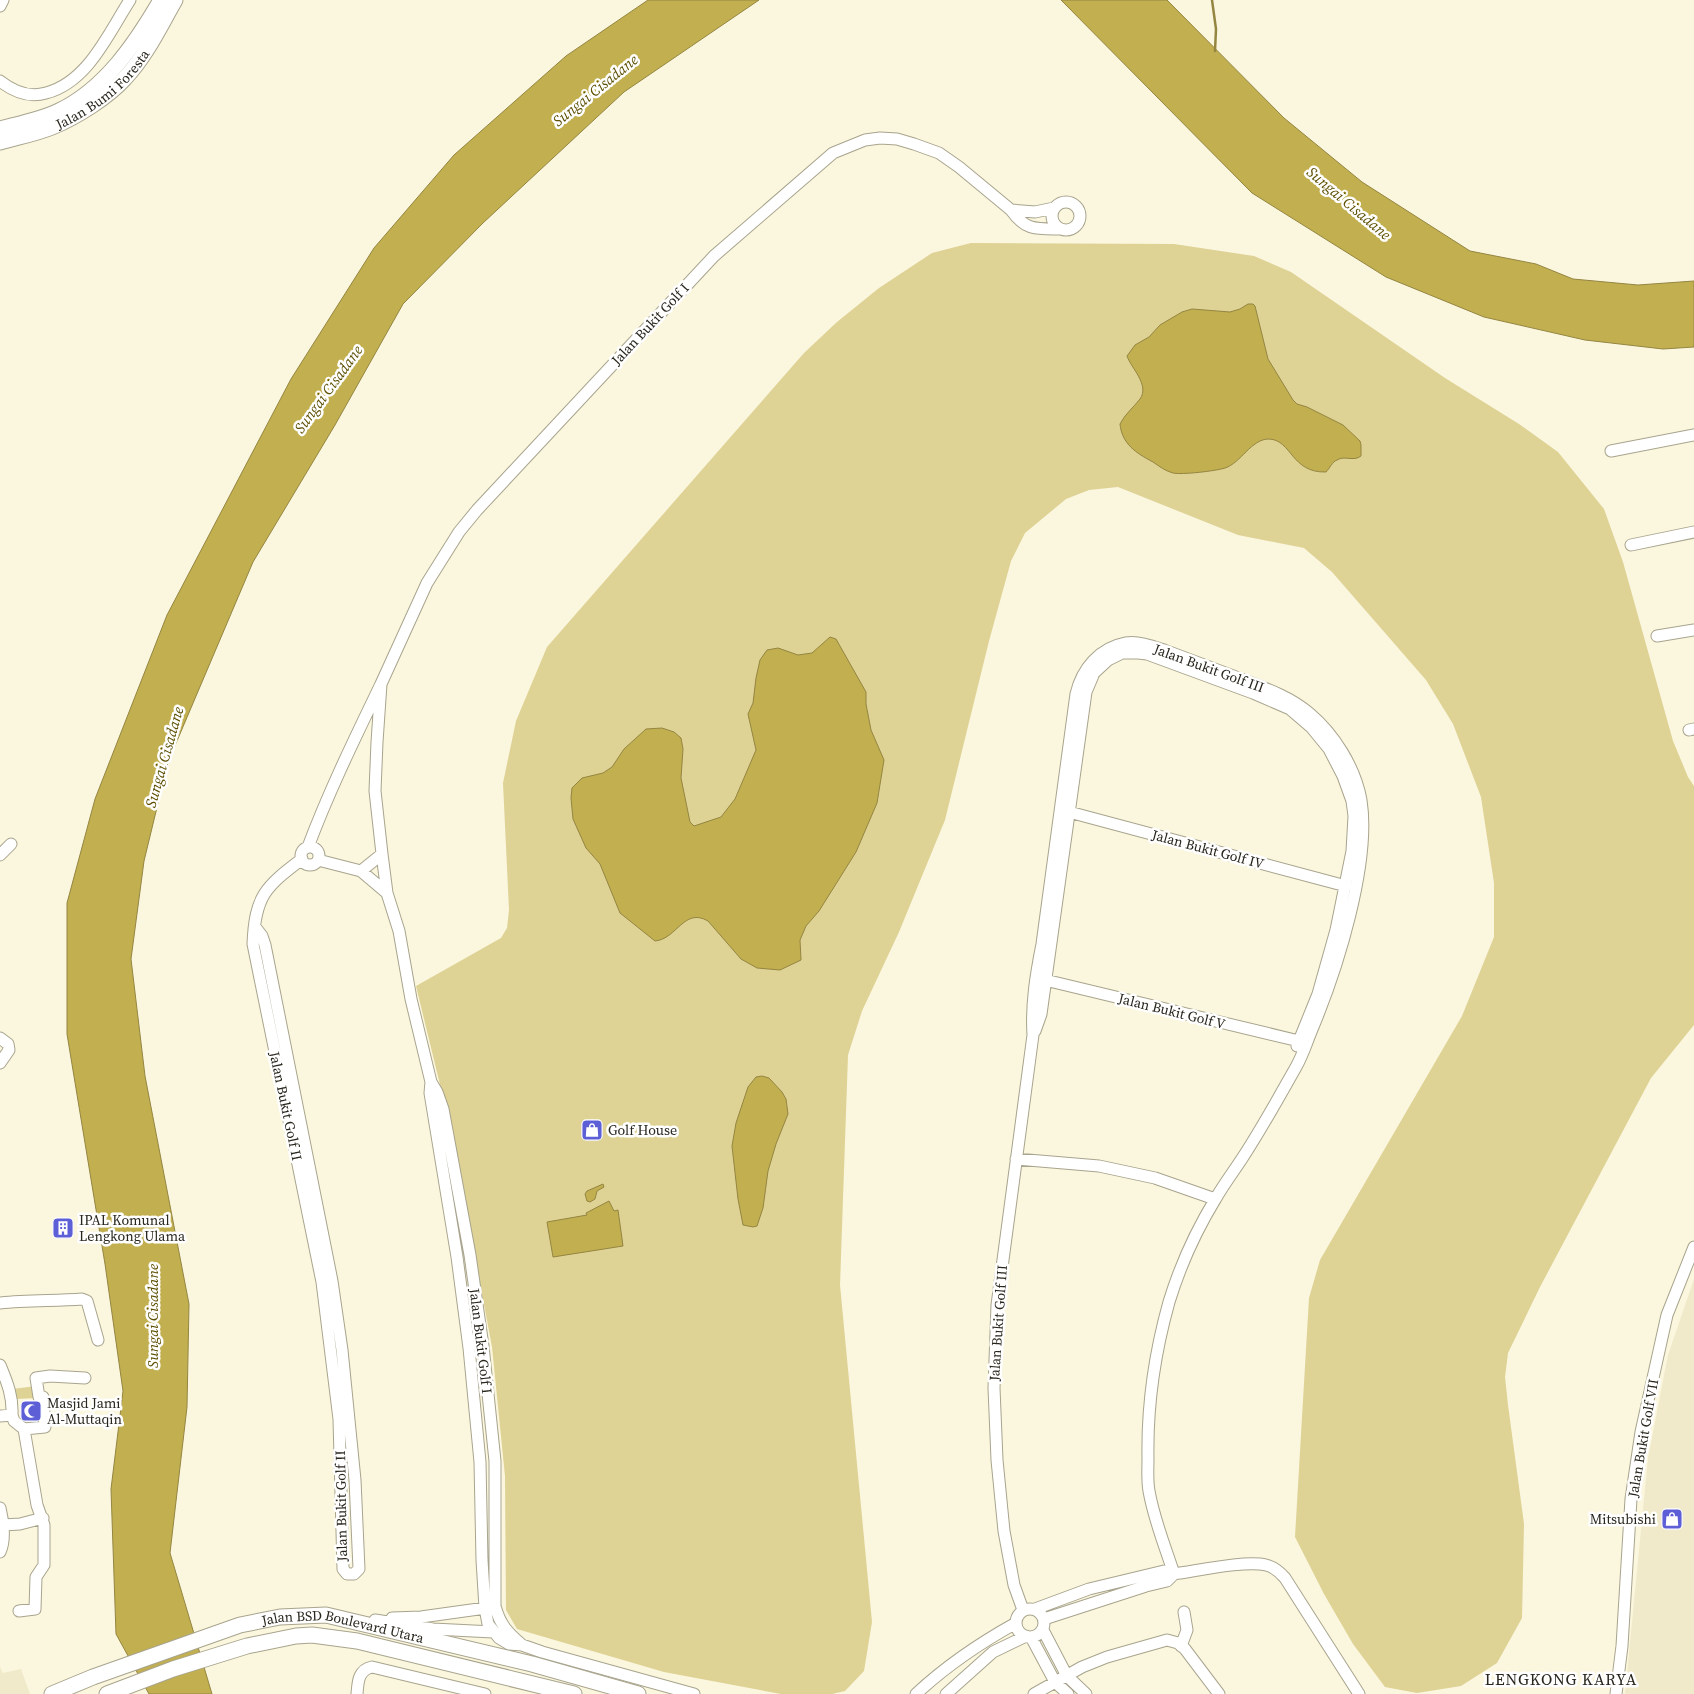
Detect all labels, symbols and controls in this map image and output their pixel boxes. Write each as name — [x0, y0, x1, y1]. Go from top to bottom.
street label: Jalan Bumi Foresta — [51, 45, 155, 135]
water label: Sungai Cisadane — [548, 49, 642, 131]
water label: Sungai Cisadane — [1302, 162, 1396, 244]
street label: Jalan Bukit Golf I — [606, 278, 693, 370]
water label: Sungai Cisadane — [289, 341, 367, 437]
street label: Jalan Bukit Golf III — [1150, 638, 1267, 697]
water label: Sungai Cisadane — [140, 704, 188, 810]
street label: Jalan Bukit Golf IV — [1149, 824, 1267, 874]
street label: Jalan Bukit Golf V — [1115, 988, 1228, 1034]
street label: Jalan Bukit Golf II — [264, 1049, 307, 1162]
shop icon: Golf House — [580, 1118, 604, 1142]
place label: Golf House — [608, 1120, 677, 1140]
place label: IPAL Komunal Lengkong Ulama — [79, 1210, 186, 1246]
building icon: IPAL Komunal Lengkong Ulama — [51, 1216, 75, 1240]
water label: Sungai Cisadane — [142, 1264, 163, 1368]
street label: Jalan Bukit Golf III — [984, 1264, 1012, 1383]
street label: Jalan Bukit Golf I — [465, 1286, 497, 1395]
street label: Jalan Bukit Golf VII — [1623, 1377, 1663, 1500]
place label: Masjid Jami Al-Muttaqin — [47, 1393, 123, 1429]
mosque icon: Masjid Jami Al-Muttaqin — [19, 1399, 43, 1423]
street label: Jalan Bukit Golf II — [330, 1450, 352, 1563]
shop icon: Mitsubishi — [1660, 1507, 1684, 1531]
place label: Mitsubishi — [1590, 1509, 1656, 1529]
street label: Jalan BSD Boulevard Utara — [259, 1605, 427, 1648]
district label: LENGKONG KARYA — [1485, 1668, 1637, 1690]

